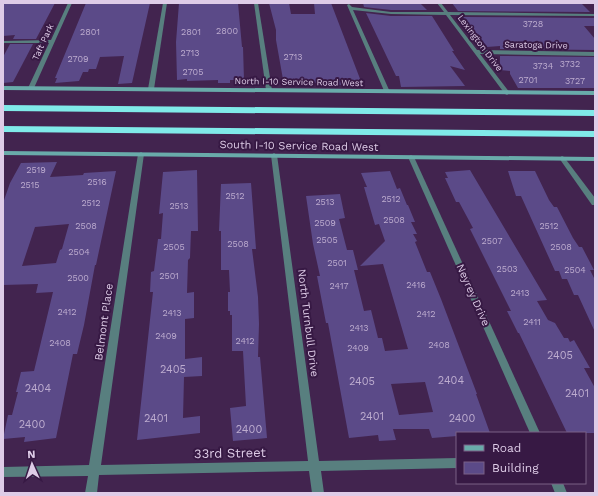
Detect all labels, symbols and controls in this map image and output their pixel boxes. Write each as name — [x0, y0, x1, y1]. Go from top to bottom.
street label: Lexington Drive — [456, 13, 504, 73]
house number: 3728 — [523, 19, 543, 29]
street label: Taft Park — [30, 22, 56, 62]
house number: 2800 — [216, 26, 238, 36]
house number: 2801 — [80, 27, 100, 37]
house number: 2801 — [181, 27, 201, 37]
street label: Saratoga Drive — [504, 39, 568, 51]
house number: 2713 — [181, 48, 199, 58]
house number: 2713 — [284, 52, 302, 62]
house number: 2709 — [67, 54, 89, 64]
house number: 3732 — [560, 59, 580, 69]
house number: 3734 — [533, 61, 554, 71]
house number: 2705 — [183, 67, 203, 77]
house number: 2701 — [518, 75, 538, 85]
street label: North I-10 Service Road West — [235, 76, 364, 88]
house number: 3727 — [565, 76, 585, 86]
street label: South I-10 Service Road West — [219, 138, 379, 154]
house number: 2519 — [26, 165, 46, 175]
house number: 2516 — [87, 177, 107, 187]
house number: 2515 — [20, 180, 40, 190]
house number: 2512 — [225, 191, 245, 201]
house number: 2512 — [381, 194, 401, 204]
house number: 2513 — [315, 197, 335, 207]
house number: 2512 — [81, 198, 101, 208]
house number: 2513 — [169, 201, 189, 211]
house number: 2508 — [383, 215, 405, 225]
house number: 2509 — [314, 218, 336, 228]
house number: 2508 — [75, 221, 97, 231]
house number: 2512 — [539, 221, 559, 231]
house number: 2505 — [316, 235, 338, 245]
house number: 2507 — [482, 236, 502, 246]
house number: 2508 — [227, 239, 249, 249]
house number: 2505 — [163, 242, 185, 252]
house number: 2508 — [550, 242, 572, 252]
house number: 2504 — [68, 247, 90, 257]
house number: 2501 — [327, 258, 347, 268]
street label: Neyrey Drive — [454, 262, 492, 328]
house number: 2503 — [496, 264, 518, 274]
house number: 2504 — [564, 265, 586, 275]
street label: North Turnbull Drive — [295, 268, 321, 378]
house number: 2501 — [159, 271, 179, 281]
house number: 2500 — [67, 273, 89, 283]
house number: 2416 — [406, 280, 426, 290]
house number: 2417 — [330, 281, 348, 291]
street label: Belmont Place — [92, 283, 116, 361]
house number: 2413 — [510, 288, 530, 298]
house number: 2412 — [57, 307, 77, 317]
house number: 2413 — [162, 308, 182, 318]
house number: 2412 — [416, 309, 436, 319]
house number: 2411 — [523, 317, 541, 327]
house number: 2413 — [349, 323, 369, 333]
house number: 2409 — [155, 331, 177, 341]
house number: 2412 — [235, 336, 255, 346]
house number: 2408 — [49, 338, 71, 348]
house number: 2408 — [428, 340, 450, 350]
house number: 2409 — [347, 343, 369, 353]
house number: 2405 — [547, 349, 573, 362]
house number: 2405 — [160, 363, 186, 376]
house number: 2404 — [438, 374, 464, 387]
house number: 2405 — [349, 375, 375, 388]
house number: 2404 — [25, 382, 51, 395]
house number: 2401 — [565, 387, 589, 400]
house number: 2401 — [360, 410, 384, 423]
house number: 2401 — [144, 412, 168, 425]
house number: 2400 — [449, 412, 475, 425]
house number: 2400 — [19, 418, 45, 431]
house number: 2400 — [236, 423, 262, 436]
legend — [456, 432, 586, 484]
text: Road — [492, 441, 521, 455]
north arrow — [12, 444, 52, 484]
street label: 33rd Street — [194, 445, 267, 461]
text: N — [27, 448, 36, 461]
text: Building — [492, 461, 539, 475]

